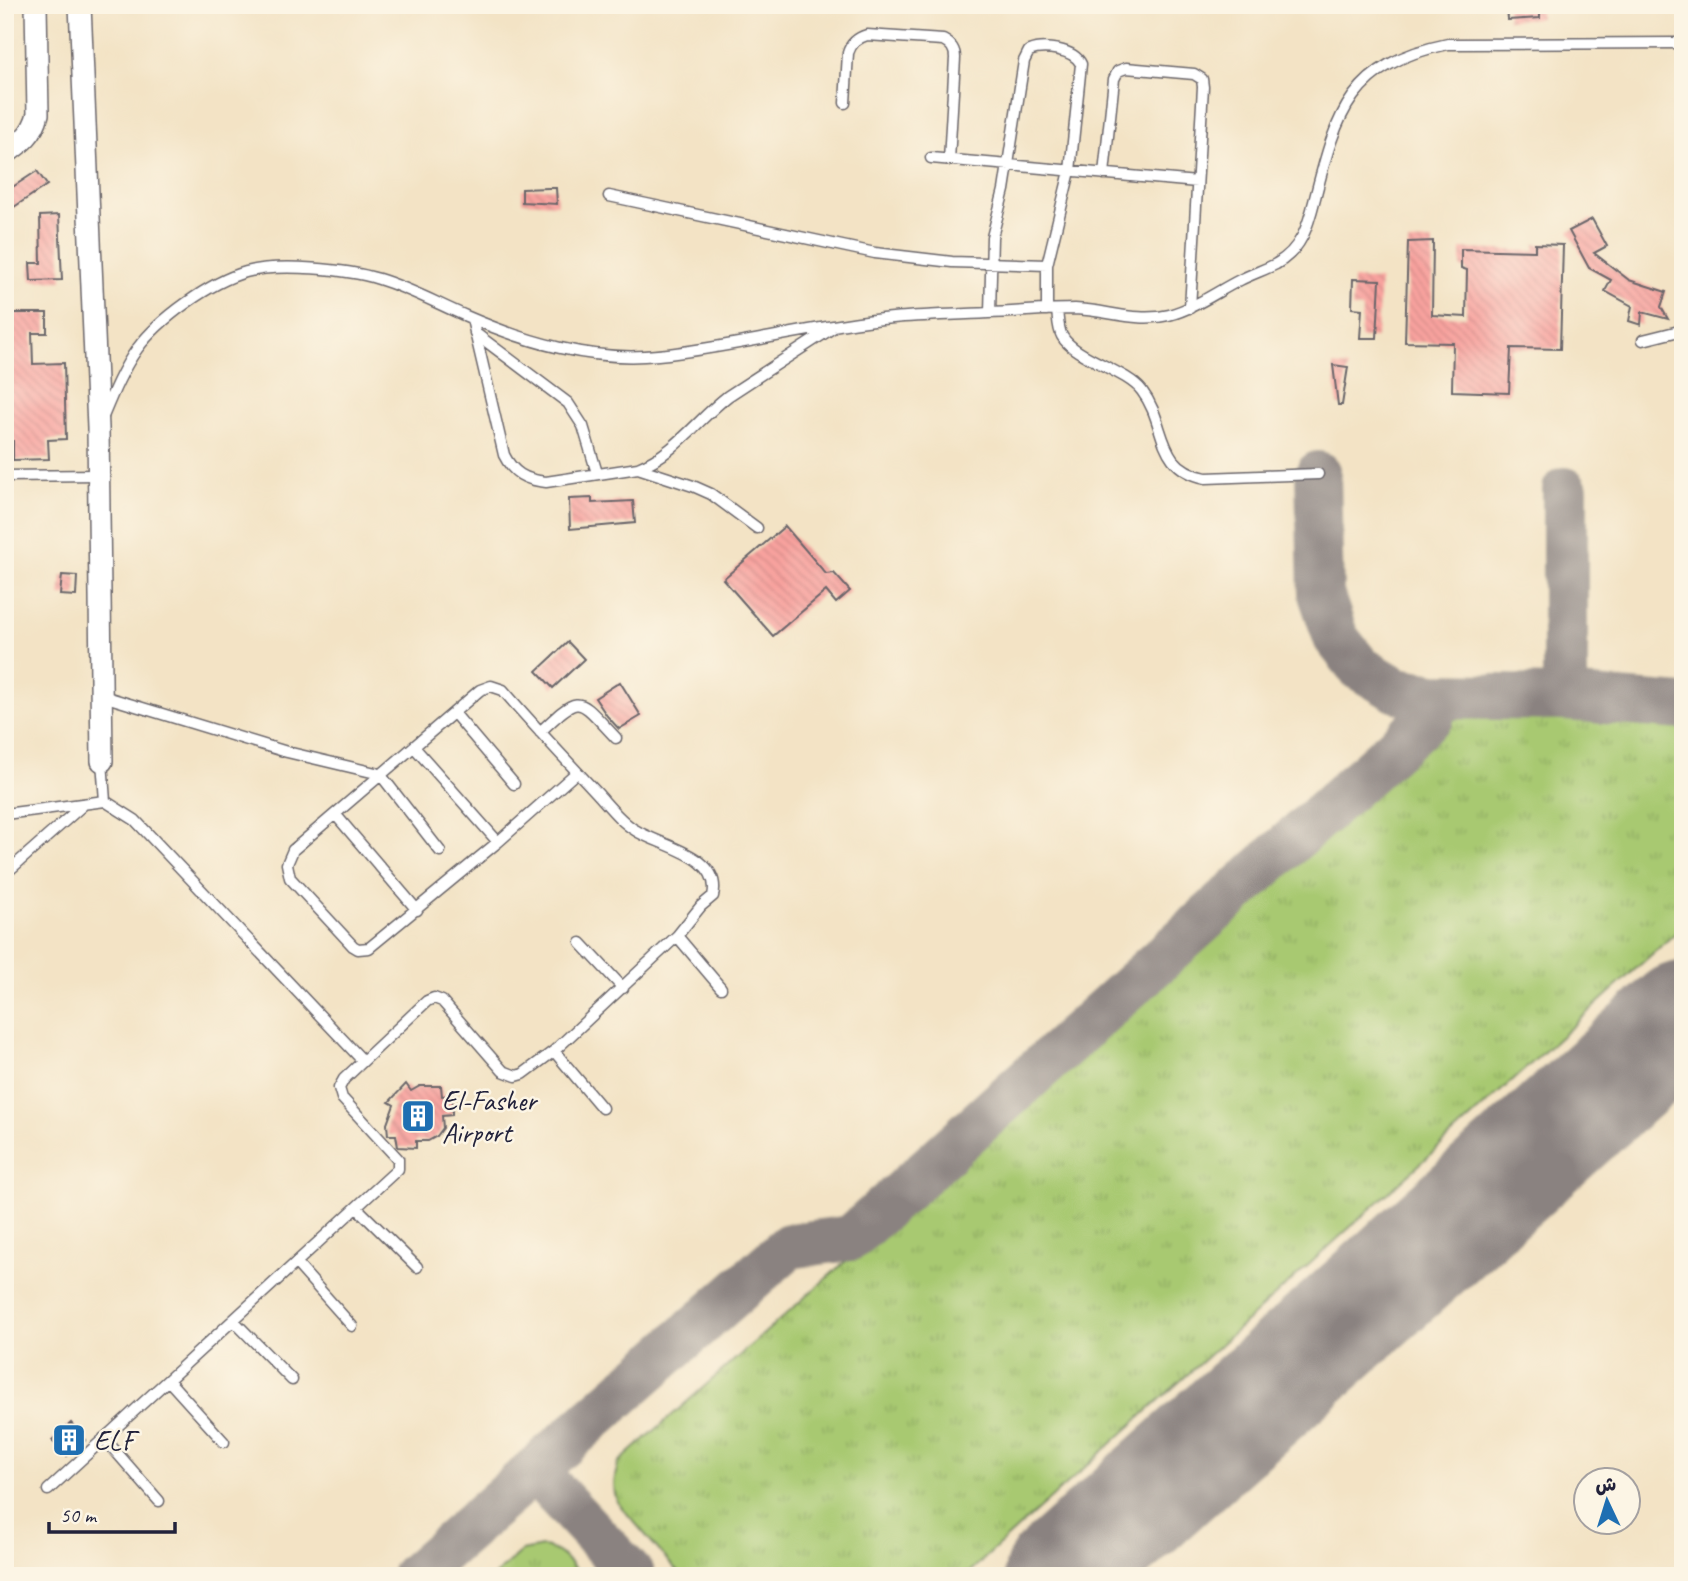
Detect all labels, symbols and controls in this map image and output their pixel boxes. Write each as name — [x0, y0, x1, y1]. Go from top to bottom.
place label: El-Fasher Airport — [442, 1083, 538, 1150]
building icon: El-Fasher Airport — [399, 1097, 437, 1135]
building icon: ELF — [50, 1421, 88, 1459]
place label: ELF — [94, 1423, 140, 1458]
north arrow — [1572, 1466, 1642, 1536]
text: ش — [1595, 1472, 1617, 1498]
scale bar — [49, 1490, 175, 1534]
text: 50 m — [60, 1502, 98, 1528]

